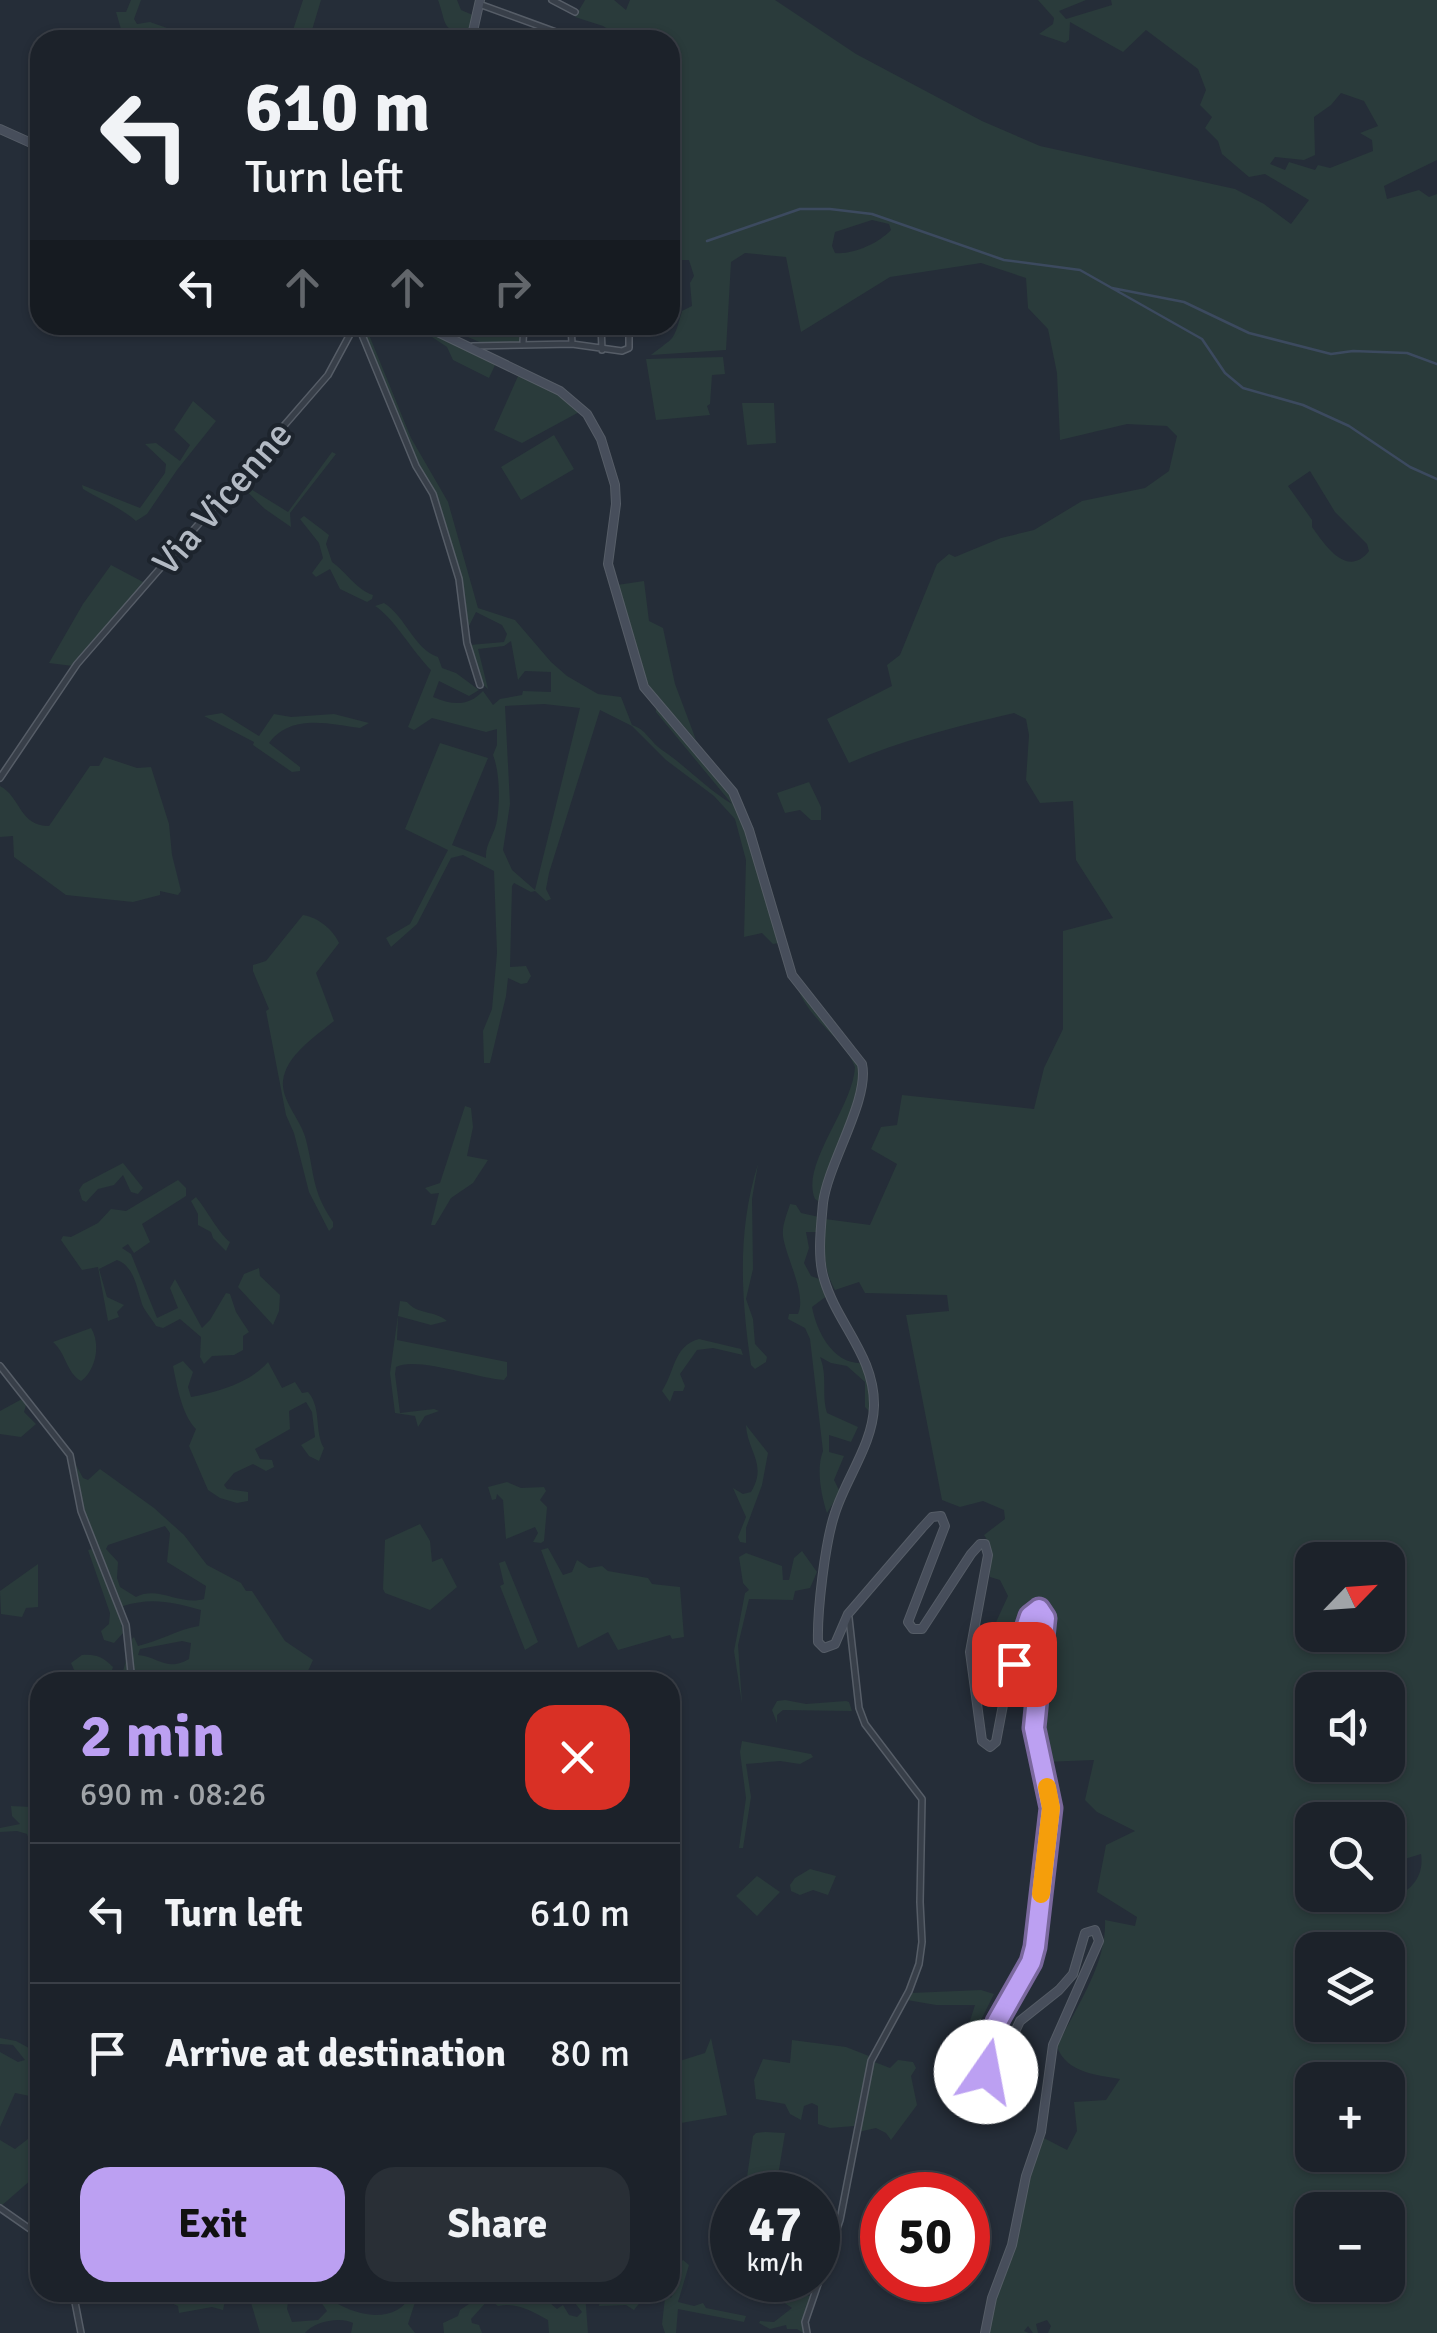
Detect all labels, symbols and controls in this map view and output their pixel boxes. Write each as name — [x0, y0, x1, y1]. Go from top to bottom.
text: 610 m — [245, 64, 430, 150]
icon: left — [80, 70, 210, 200]
text: Turn left — [245, 150, 404, 205]
icon: left — [170, 260, 225, 315]
icon: ahead — [275, 260, 330, 315]
icon: ahead — [380, 260, 435, 315]
icon: right — [485, 260, 540, 315]
street label: Via Vicenne — [143, 412, 302, 585]
north arrow — [1295, 1542, 1405, 1652]
map controls — [1295, 1542, 1405, 2302]
pin — [972, 1622, 1057, 1707]
icon: arrive — [987, 1637, 1042, 1692]
button: sound — [1295, 1672, 1405, 1782]
text: 2 min — [80, 1700, 225, 1774]
button: close — [525, 1705, 630, 1810]
text: 690 m · 08:26 — [80, 1775, 266, 1814]
button: search — [1295, 1802, 1405, 1912]
icon: left — [80, 1886, 135, 1941]
text: Turn left — [165, 1890, 303, 1937]
text: 610 m — [530, 1890, 630, 1937]
button: layers — [1295, 1932, 1405, 2042]
position arrow — [934, 2020, 1038, 2124]
icon: arrive — [80, 2026, 135, 2081]
text: Arrive at destination — [165, 2030, 506, 2077]
text: 80 m — [550, 2030, 630, 2077]
button: + — [1295, 2062, 1405, 2172]
button: Exit — [80, 2167, 345, 2282]
button: Share — [365, 2167, 630, 2282]
speed limit sign: 50 — [860, 2172, 990, 2302]
button: − — [1295, 2192, 1405, 2302]
text: 47 — [748, 2194, 802, 2256]
text: km/h — [747, 2247, 803, 2278]

